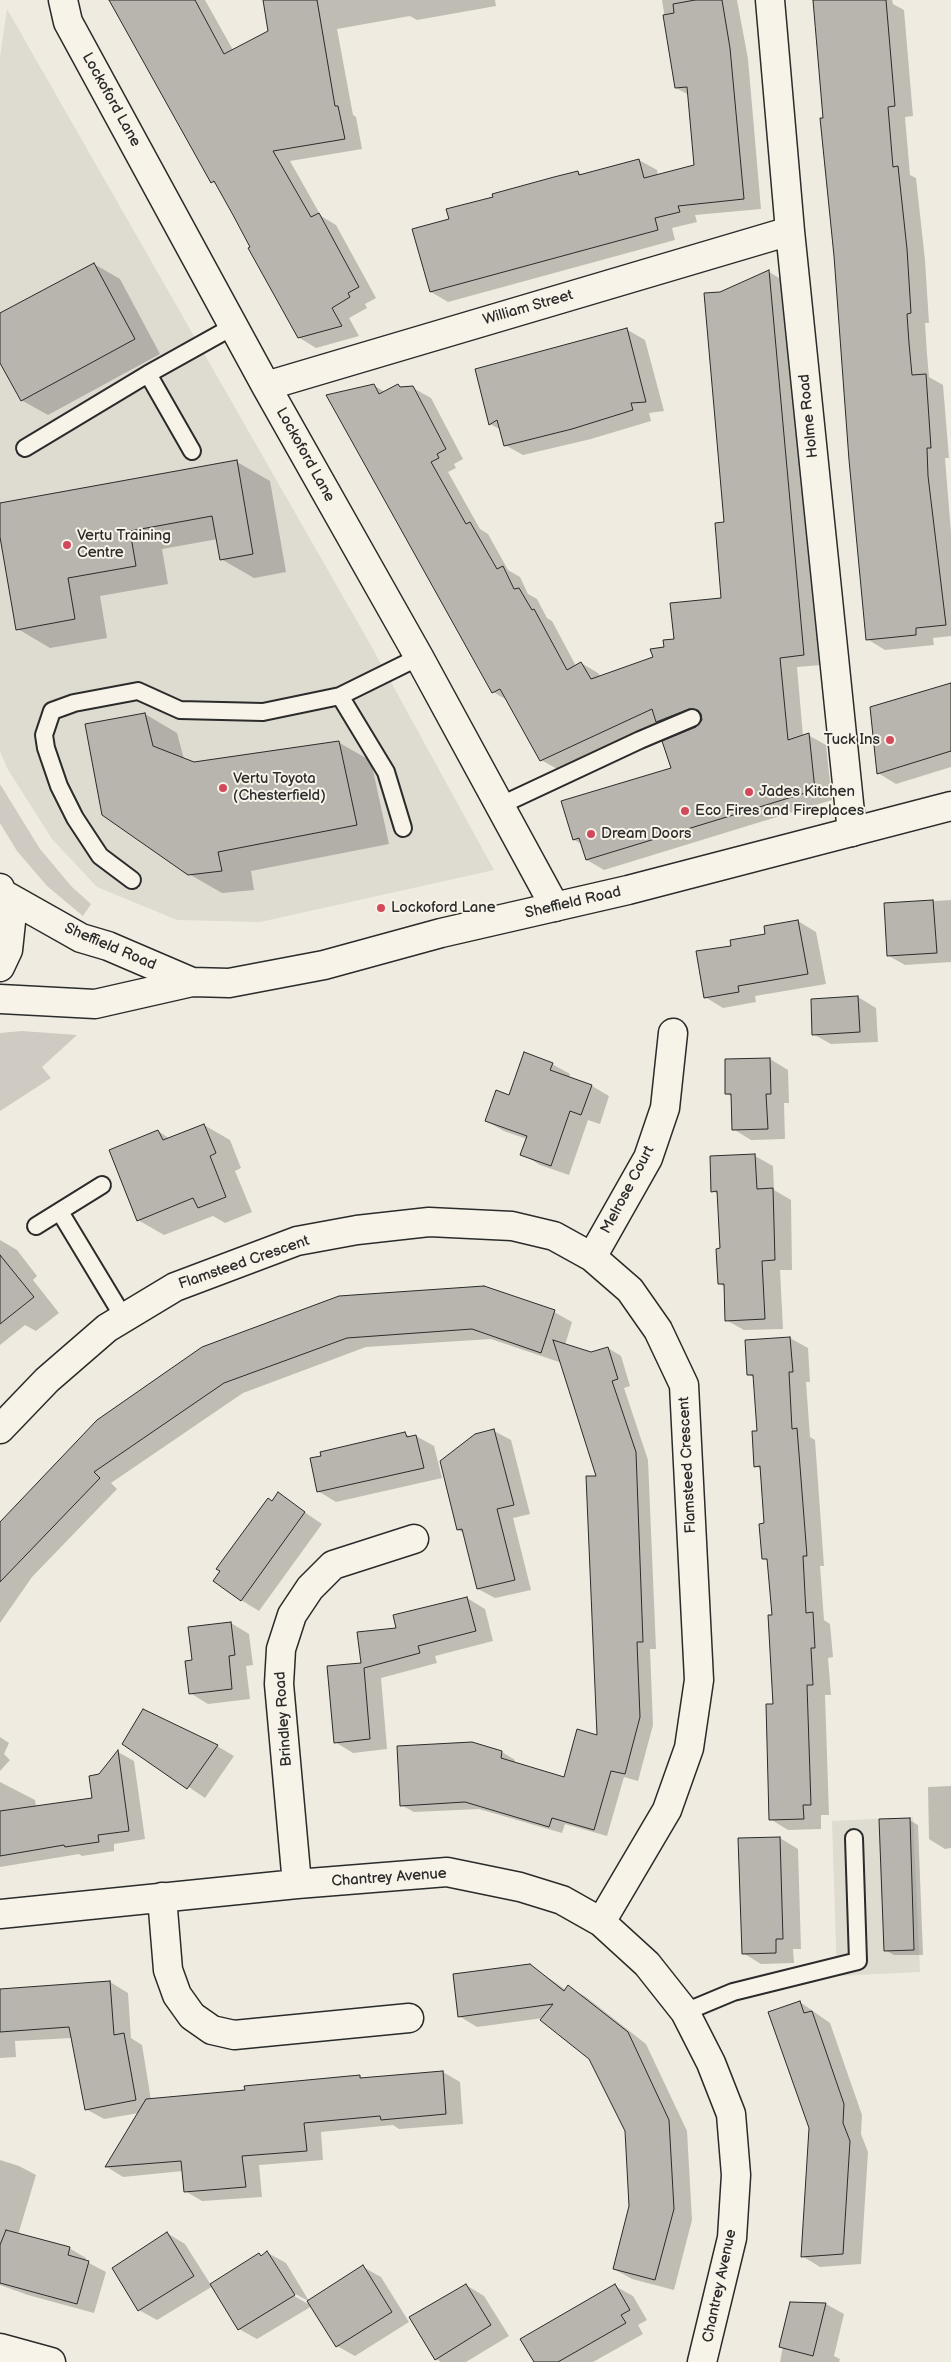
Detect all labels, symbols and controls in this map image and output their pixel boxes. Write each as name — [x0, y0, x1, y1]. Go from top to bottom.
street label: Lockoford Lane — [78, 50, 144, 150]
street label: William Street — [481, 287, 575, 329]
street label: Holme Road — [796, 373, 822, 459]
street label: Lockoford Lane — [272, 405, 338, 505]
place label: Vertu Training Centre — [77, 527, 171, 562]
marker: Vertu Training Centre — [61, 539, 73, 551]
place label: Tuck Ins — [824, 731, 880, 749]
marker: Tuck Ins — [884, 734, 896, 746]
place label: Vertu Toyota (Chesterfield) — [233, 770, 326, 805]
marker: Vertu Toyota (Chesterfield) — [217, 782, 229, 794]
place label: Jades Kitchen — [759, 783, 855, 801]
marker: Jades Kitchen — [743, 786, 755, 798]
place label: Eco Fires and Fireplaces — [695, 802, 864, 820]
marker: Eco Fires and Fireplaces — [679, 805, 691, 817]
place label: Dream Doors — [601, 825, 691, 843]
marker: Dream Doors — [585, 828, 597, 840]
street label: Sheffield Road — [523, 883, 623, 923]
place label: Lockoford Lane — [391, 899, 496, 917]
marker: Lockoford Lane — [375, 902, 387, 914]
street label: Sheffield Road — [61, 920, 159, 974]
street label: Melrose Court — [597, 1143, 659, 1237]
street label: Flamsteed Crescent — [176, 1232, 312, 1294]
street label: Flamsteed Crescent — [675, 1396, 701, 1534]
street label: Brindley Road — [272, 1671, 296, 1767]
street label: Chantrey Avenue — [331, 1865, 447, 1891]
street label: Chantrey Avenue — [699, 2228, 741, 2344]

